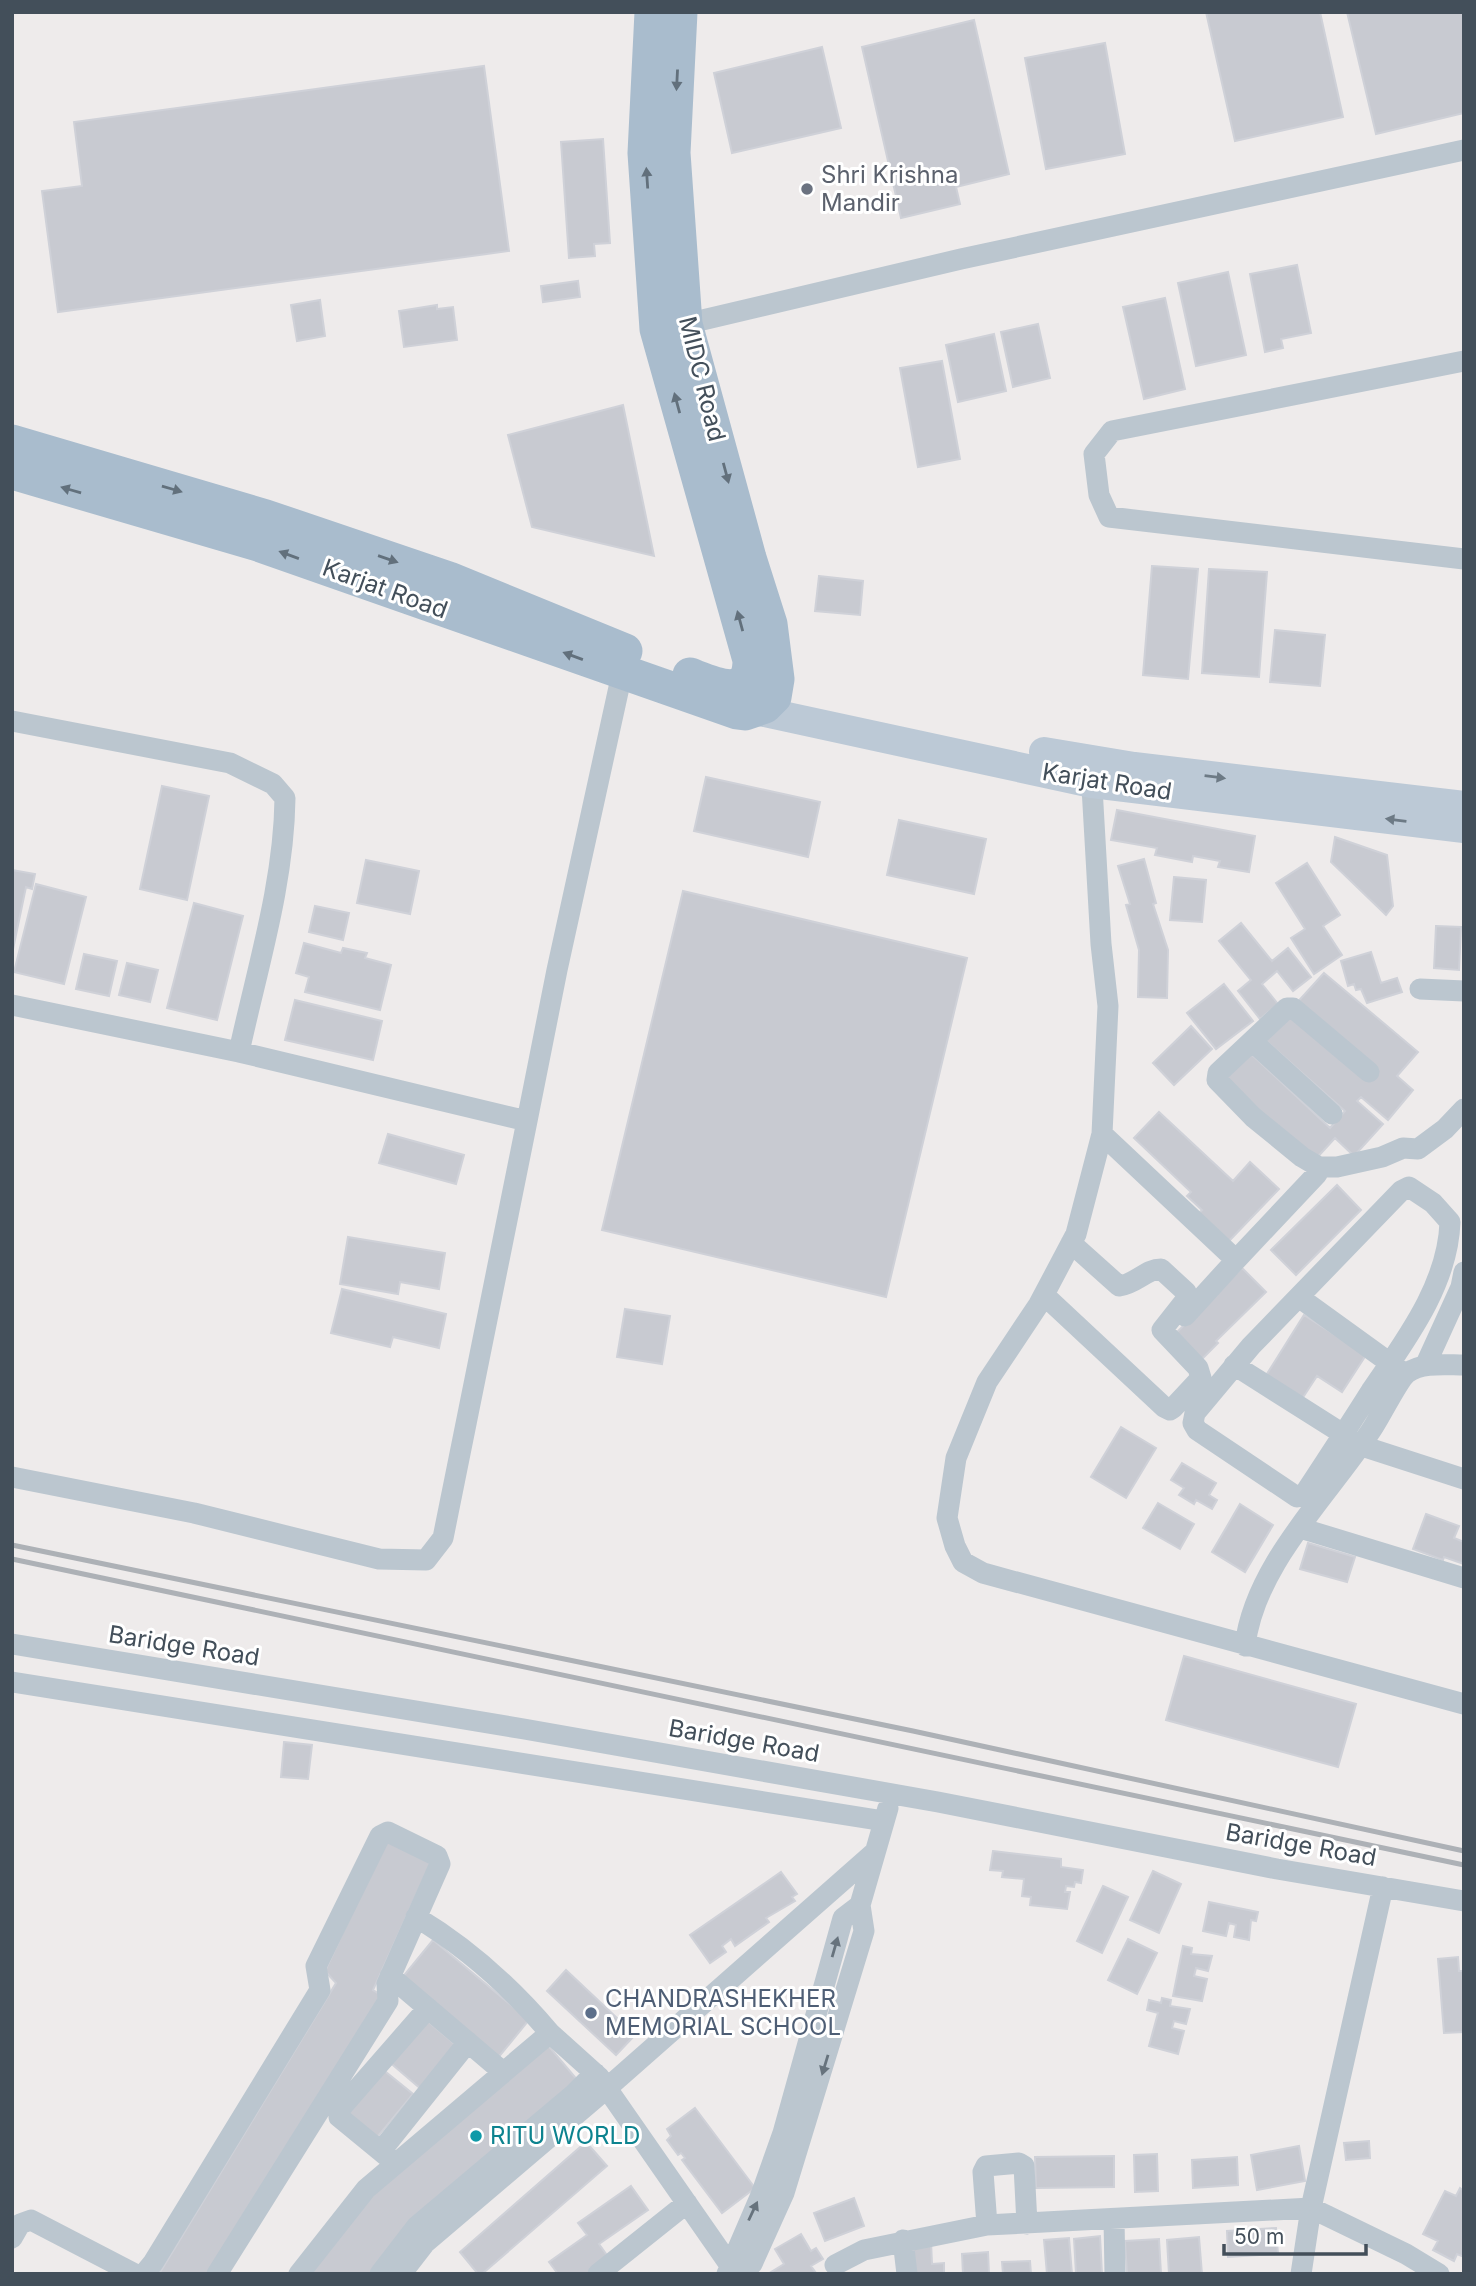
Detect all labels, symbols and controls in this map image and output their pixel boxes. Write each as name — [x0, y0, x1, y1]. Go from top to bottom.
one-way arrow — [671, 70, 682, 92]
place label: Shri Krishna Mandir — [821, 160, 958, 217]
one-way arrow — [641, 167, 652, 189]
marker: Shri Krishna Mandir — [799, 181, 815, 197]
street label: MIDC Road — [673, 313, 732, 444]
one-way arrow — [671, 392, 682, 414]
one-way arrow — [721, 463, 732, 485]
one-way arrow — [61, 484, 82, 494]
one-way arrow — [161, 485, 182, 495]
one-way arrow — [279, 549, 300, 560]
street label: Karjat Road — [319, 553, 452, 625]
one-way arrow — [378, 554, 399, 565]
one-way arrow — [734, 610, 745, 632]
one-way arrow — [562, 650, 583, 661]
street label: Karjat Road — [1040, 757, 1174, 806]
one-way arrow — [1204, 772, 1226, 783]
one-way arrow — [1385, 815, 1407, 826]
street label: Baridge Road — [107, 1619, 262, 1672]
street label: Baridge Road — [667, 1713, 822, 1768]
street label: Baridge Road — [1224, 1817, 1379, 1872]
one-way arrow — [830, 1936, 841, 1958]
place label: CHANDRASHEKHER MEMORIAL SCHOOL — [605, 1984, 841, 2041]
marker: CHANDRASHEKHER MEMORIAL SCHOOL — [583, 2005, 599, 2021]
one-way arrow — [819, 2055, 829, 2076]
place label: RITU WORLD — [490, 2121, 640, 2150]
marker: RITU WORLD — [468, 2128, 484, 2144]
one-way arrow — [748, 2201, 759, 2221]
scale bar — [1224, 2212, 1366, 2256]
text: 50 m — [1234, 2224, 1284, 2249]

